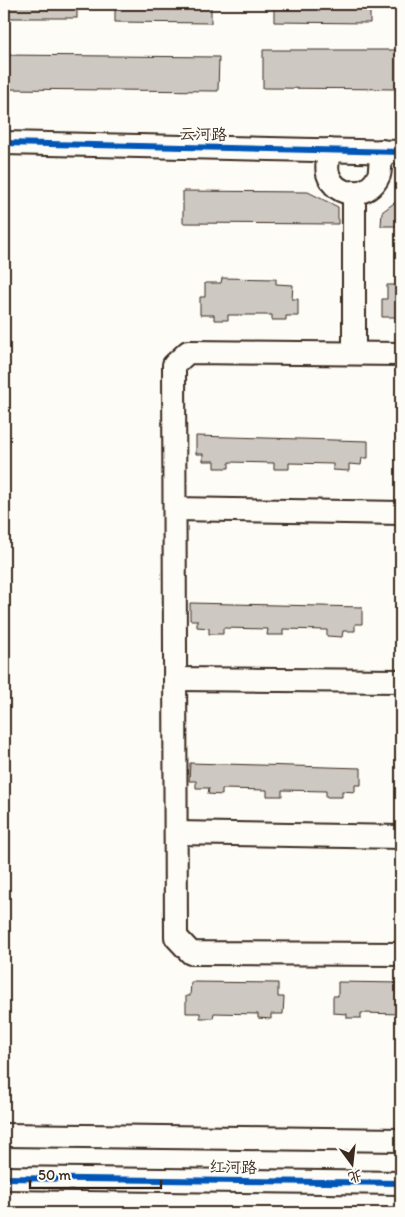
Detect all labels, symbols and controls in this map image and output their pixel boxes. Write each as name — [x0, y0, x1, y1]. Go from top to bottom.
street label: 云河路 — [179, 124, 227, 144]
north arrow — [328, 1140, 378, 1190]
scale bar — [30, 1157, 161, 1189]
street label: 红河路 — [209, 1157, 257, 1177]
text: 50 m — [38, 1166, 71, 1184]
text: 北 — [346, 1166, 364, 1186]

